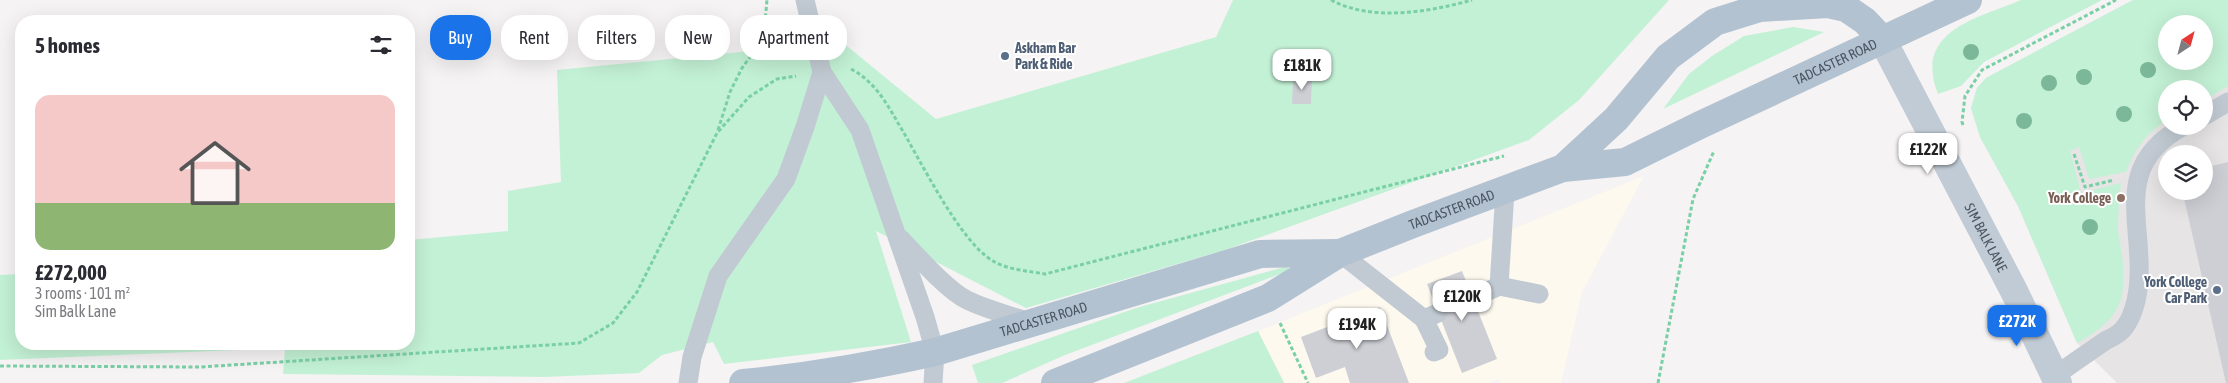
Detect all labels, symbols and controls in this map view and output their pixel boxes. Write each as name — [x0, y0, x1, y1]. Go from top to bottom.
chip: Buy — [430, 15, 491, 60]
chip: Rent — [501, 15, 568, 60]
chip: Filters — [578, 15, 655, 60]
chip: New — [665, 15, 730, 60]
chip: Apartment — [740, 15, 847, 60]
north arrow — [2158, 15, 2212, 70]
map controls — [2158, 15, 2213, 200]
icon: filters — [367, 31, 395, 59]
text: 5 homes — [35, 33, 100, 57]
street label: TADCASTER ROAD — [1791, 36, 1880, 88]
place label: Askham Bar Park & Ride — [1014, 40, 1076, 72]
pin: £181K — [1267, 48, 1337, 91]
marker: Askham Bar Park & Ride — [999, 50, 1011, 62]
text: £181K — [1283, 56, 1321, 74]
button: locate — [2158, 80, 2213, 135]
icon: home — [170, 128, 260, 218]
pin: £122K — [1893, 132, 1963, 175]
text: £122K — [1909, 140, 1947, 158]
button: layers — [2158, 145, 2213, 200]
street label: TADCASTER ROAD — [1406, 186, 1497, 233]
place label: York College — [2047, 190, 2111, 206]
marker: York College — [2115, 192, 2127, 204]
street label: SIM BALK LANE — [1961, 200, 2010, 274]
text: £272,000 — [35, 260, 107, 284]
place label: York College Car Park — [2143, 274, 2208, 306]
pin: £120K — [1427, 280, 1497, 322]
text: 3 rooms · 101 m² — [35, 284, 130, 302]
marker: York College Car Park — [2211, 284, 2223, 296]
text: £120K — [1443, 287, 1481, 305]
street label: TADCASTER ROAD — [998, 299, 1089, 340]
text: Sim Balk Lane — [35, 302, 116, 320]
pin: £272K — [1982, 304, 2052, 347]
pin: £194K — [1322, 308, 1392, 350]
text: £272K — [1998, 312, 2036, 330]
text: £194K — [1338, 315, 1376, 333]

